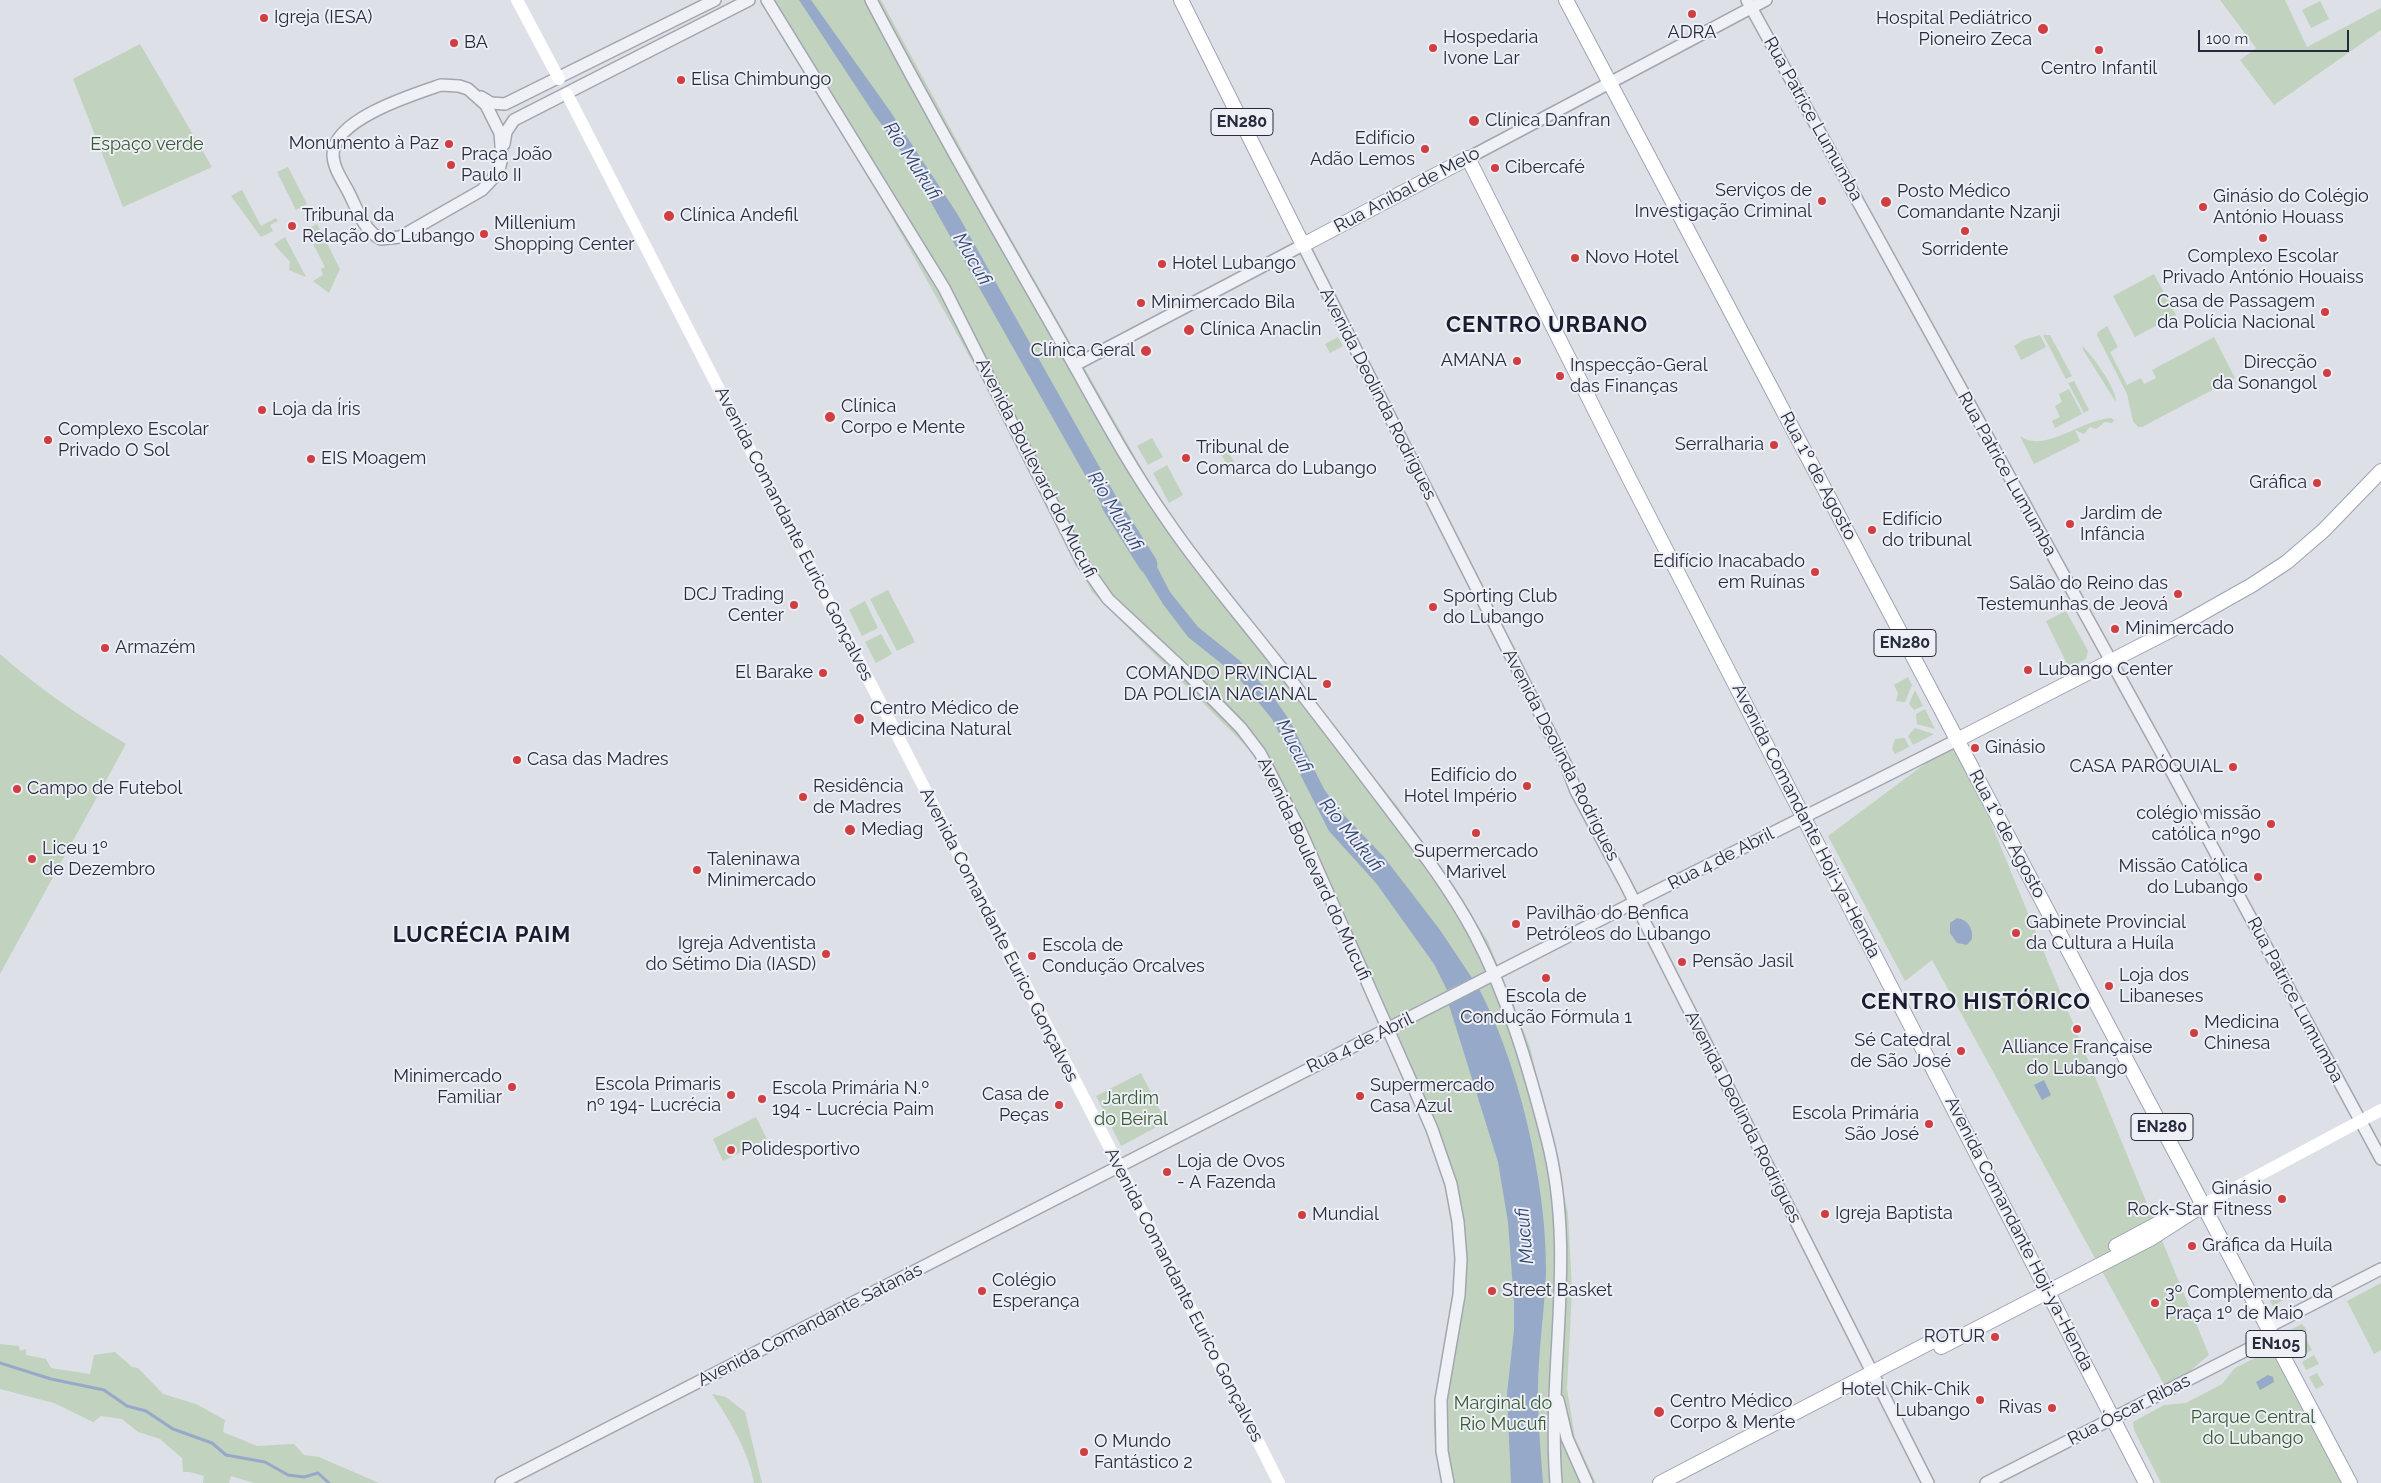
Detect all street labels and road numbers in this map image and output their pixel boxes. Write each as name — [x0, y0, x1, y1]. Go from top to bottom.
street label: Rua Patrice Lumumba — [1759, 33, 1867, 205]
road number: EN280 — [1211, 108, 1273, 136]
street label: Rua Aníbal de Melo — [1330, 142, 1484, 238]
street label: Avenida Deolinda Rodrigues — [1315, 284, 1441, 504]
street label: Avenida Boulevard do Mucufi — [971, 355, 1101, 581]
street label: Avenida Comandante Eurico Gonçalves — [710, 383, 878, 685]
street label: Rua Patrice Lumumba — [1953, 388, 2061, 560]
street label: Rua 1º de Agosto — [1775, 408, 1861, 544]
road number: EN280 — [1874, 630, 1936, 656]
street label: Avenida Deolinda Rodrigues — [1498, 645, 1624, 865]
street label: Avenida Comandante Hoji-ya-Henda — [1727, 680, 1885, 962]
street label: Avenida Boulevard do Mucufi — [1253, 754, 1375, 984]
street label: Rua 1º de Agosto — [1964, 766, 2050, 902]
street label: Avenida Comandante Eurico Gonçalves — [915, 784, 1083, 1086]
street label: Rua 4 de Abril — [1664, 823, 1778, 895]
street label: Rua Patrice Lumumba — [2242, 913, 2348, 1087]
street label: Avenida Deolinda Rodrigues — [1680, 1007, 1806, 1227]
street label: Rua 4 de Abril — [1303, 1008, 1417, 1078]
street label: Avenida Comandante Hoji-ya-Henda — [1940, 1093, 2098, 1375]
road number: EN280 — [2131, 1114, 2193, 1140]
street label: Avenida Comandante Eurico Gonçalves — [1100, 1144, 1268, 1446]
street label: Avenida Comandante Satanás — [694, 1259, 926, 1391]
road number: EN105 — [2246, 1330, 2306, 1358]
street label: Rua Óscar Ribas — [2064, 1370, 2194, 1450]

